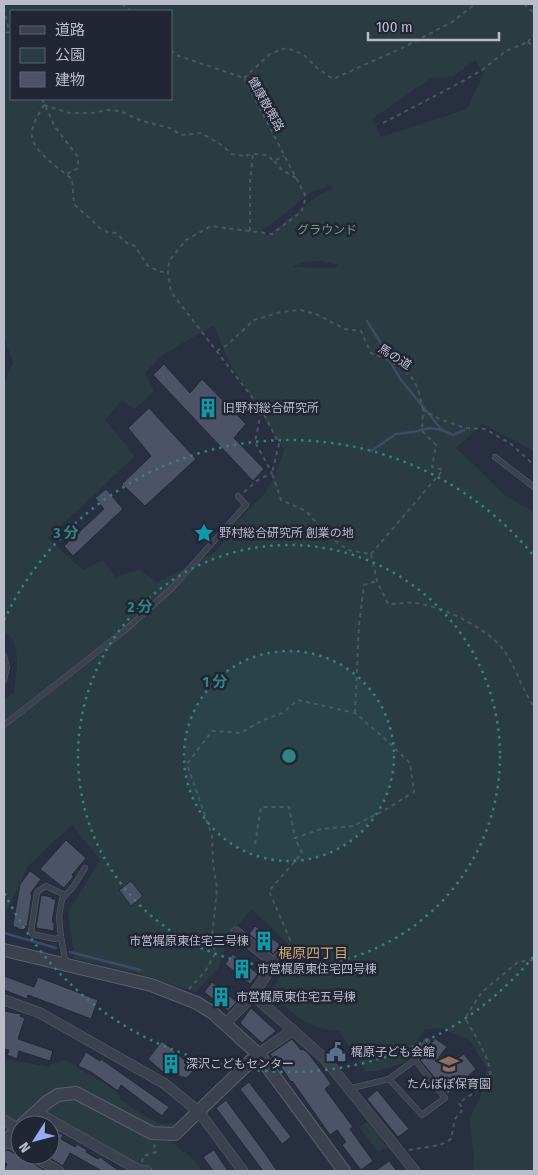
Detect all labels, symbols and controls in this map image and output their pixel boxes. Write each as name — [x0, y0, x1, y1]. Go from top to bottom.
legend — [10, 10, 172, 100]
scale bar — [368, 10, 499, 42]
text: 100 m — [376, 18, 413, 36]
text: 道路 — [55, 21, 85, 39]
text: 公園 — [55, 46, 85, 64]
text: 建物 — [55, 71, 85, 89]
street label: 健康散策路 — [245, 74, 287, 134]
park label: グラウンド — [297, 223, 357, 237]
street label: 馬の道 — [376, 342, 414, 372]
building icon: 旧野村総合研究所 — [197, 397, 219, 419]
place label: 旧野村総合研究所 — [223, 401, 319, 415]
place icon: 野村総合研究所 創業の地 — [193, 522, 215, 544]
text: 3 分 — [52, 524, 79, 542]
place label: 野村総合研究所 創業の地 — [219, 526, 354, 540]
text: 2 分 — [126, 598, 153, 616]
text: 1 分 — [203, 673, 227, 691]
centre of rings — [280, 747, 298, 765]
building icon: 市営梶原東住宅三号棟 — [253, 930, 275, 952]
place label: 市営梶原東住宅三号棟 — [129, 934, 249, 948]
district label: 梶原四丁目 — [278, 945, 348, 962]
building icon: 市営梶原東住宅四号棟 — [231, 958, 253, 980]
place label: 市営梶原東住宅四号棟 — [257, 962, 377, 976]
building icon: 市営梶原東住宅五号棟 — [210, 986, 232, 1008]
place label: 市営梶原東住宅五号棟 — [236, 990, 356, 1004]
public building icon: 梶原子ども会館 — [325, 1041, 347, 1063]
place label: 梶原子ども会館 — [351, 1045, 435, 1059]
building icon: 深沢こどもセンター — [160, 1053, 182, 1075]
school or university icon: たんぽぽ保育園 — [438, 1053, 460, 1075]
place label: 深沢こどもセンター — [186, 1057, 294, 1071]
place label: たんぽぽ保育園 — [407, 1077, 491, 1091]
north arrow — [10, 1115, 60, 1165]
text: N — [16, 1139, 34, 1156]

